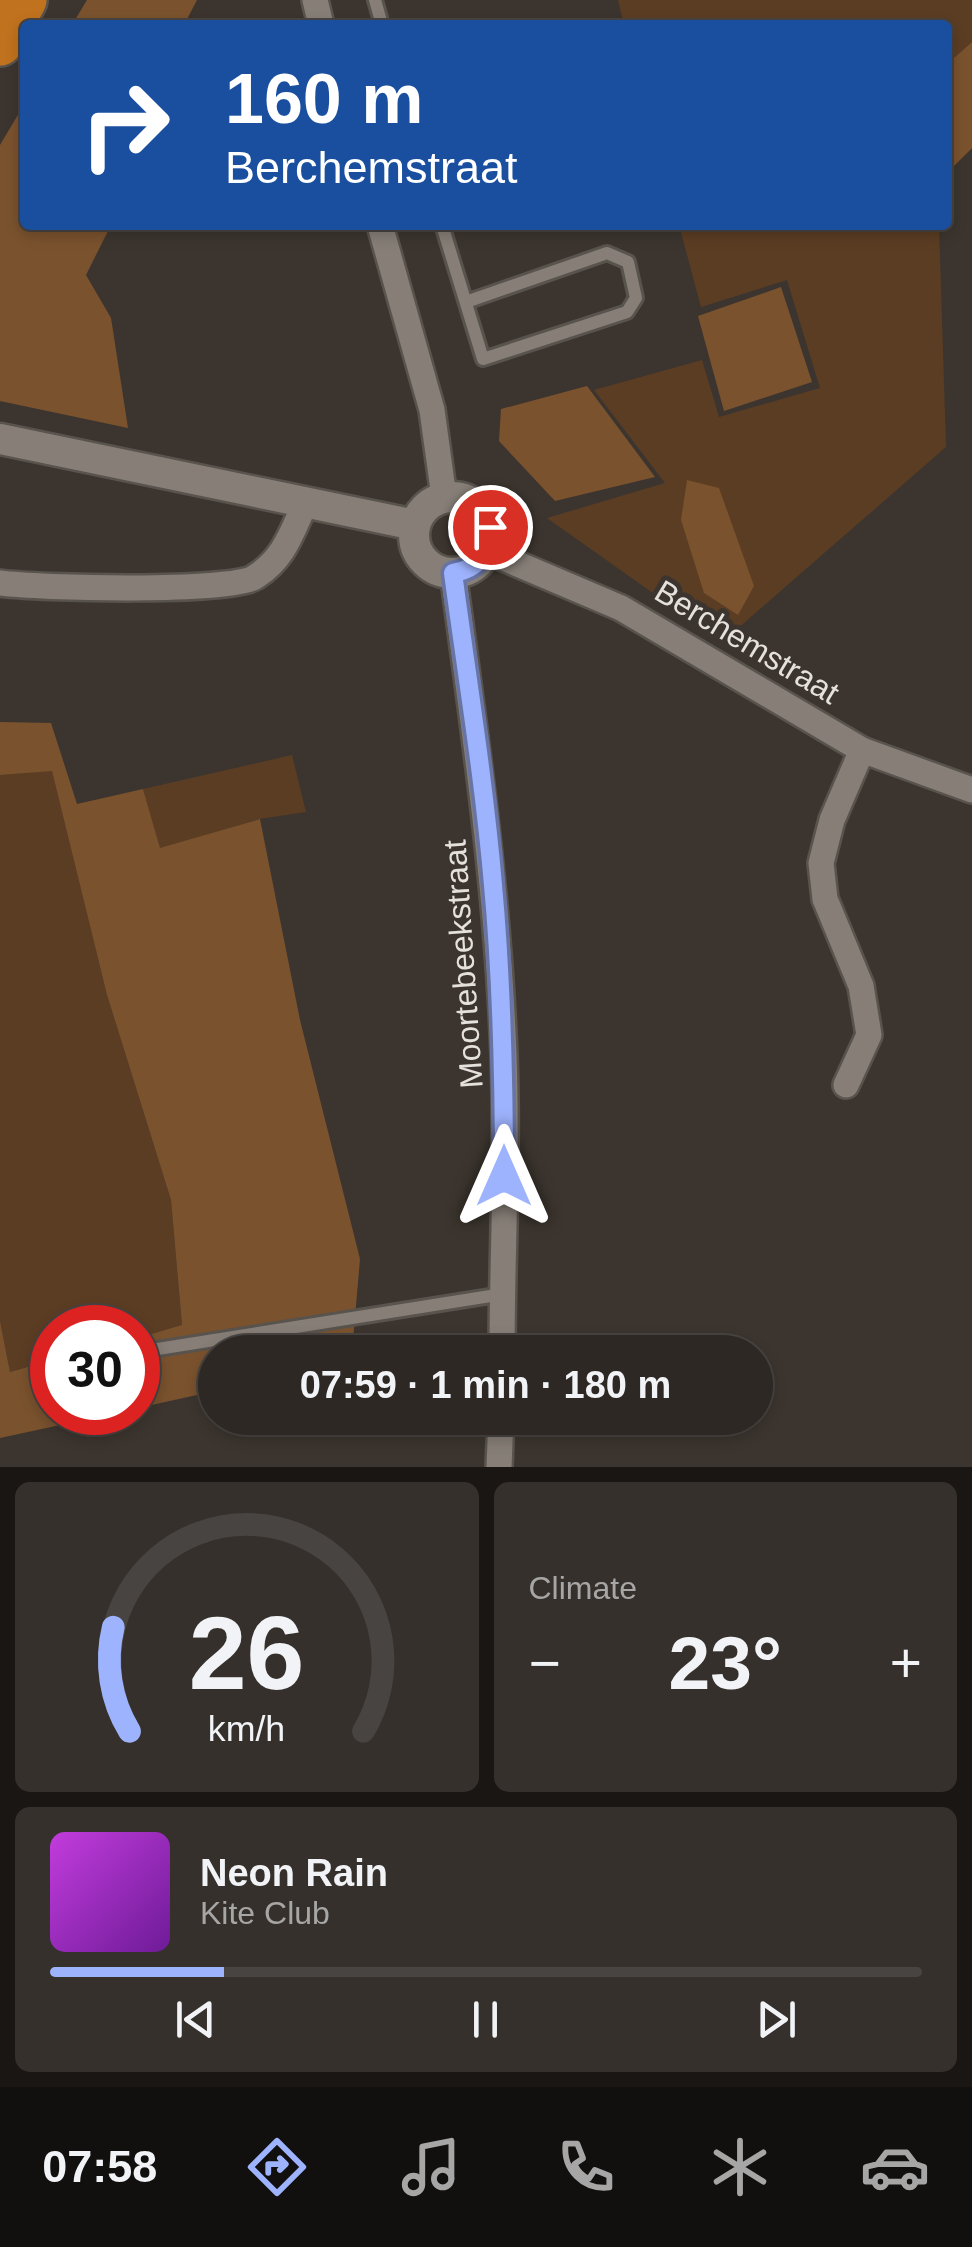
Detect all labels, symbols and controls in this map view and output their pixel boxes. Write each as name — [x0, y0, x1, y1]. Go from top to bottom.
icon: right — [60, 60, 190, 190]
text: 160 m — [225, 60, 423, 138]
text: Berchemstraat — [225, 142, 518, 193]
pin — [448, 485, 533, 570]
icon: arrive — [463, 500, 518, 555]
street label: Berchemstraat — [649, 573, 846, 711]
street label: Moortebeekstraat — [436, 838, 490, 1089]
position arrow — [452, 1124, 556, 1228]
speed limit sign: 30 — [30, 1305, 160, 1435]
text: 07:59 · 1 min · 180 m — [300, 1364, 671, 1406]
text: Climate — [529, 1570, 637, 1606]
text: 26 — [189, 1595, 305, 1711]
text: 23° — [669, 1621, 782, 1705]
text: − — [529, 1632, 561, 1694]
text: + — [890, 1632, 922, 1694]
text: km/h — [208, 1709, 285, 1749]
text: Neon Rain — [200, 1852, 388, 1894]
text: Kite Club — [200, 1895, 330, 1931]
icon: previous — [168, 1992, 223, 2047]
icon: pause — [458, 1992, 513, 2047]
icon: next — [749, 1992, 804, 2047]
icon: directions — [242, 2132, 312, 2202]
icon: music — [396, 2132, 466, 2202]
icon: phone — [551, 2132, 621, 2202]
icon: climate — [705, 2132, 775, 2202]
icon: car — [860, 2132, 930, 2202]
text: 07:58 — [42, 2141, 157, 2192]

